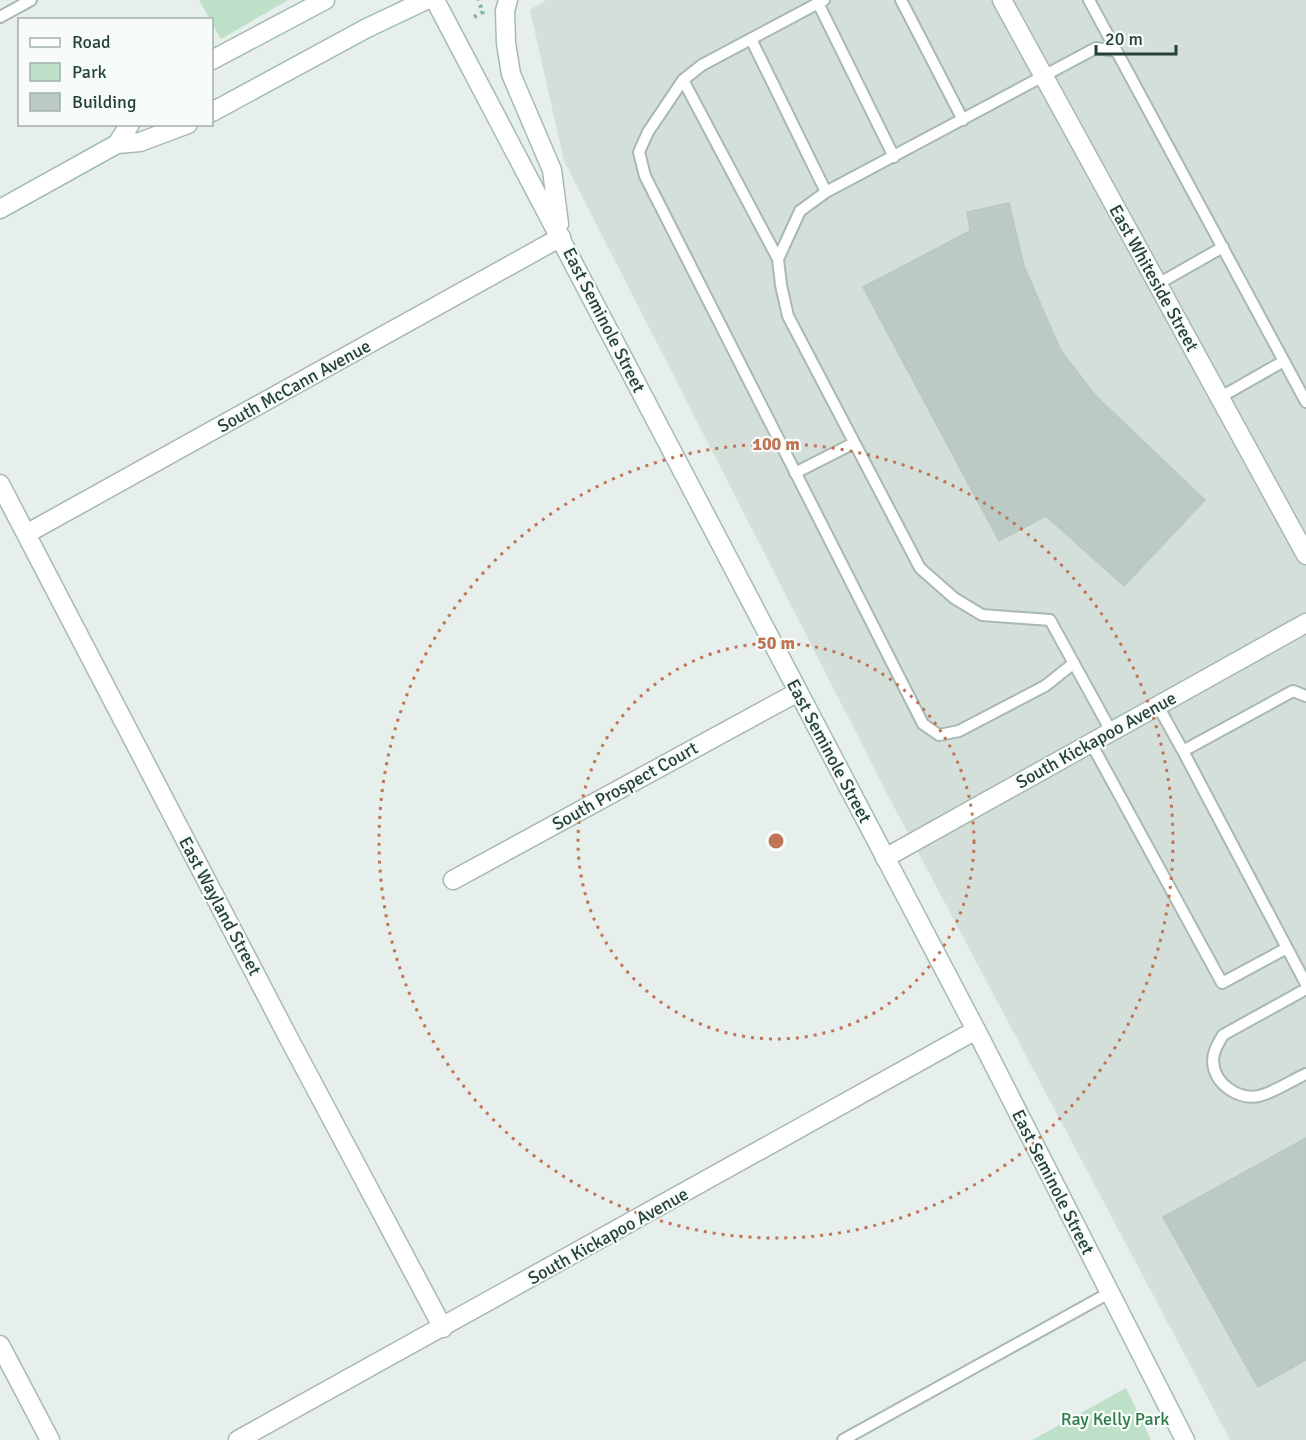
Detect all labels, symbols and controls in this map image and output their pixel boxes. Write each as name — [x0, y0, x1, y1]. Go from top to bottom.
legend — [18, 18, 213, 126]
scale bar — [1096, 18, 1176, 56]
text: 20 m — [1105, 28, 1143, 50]
text: Road — [72, 31, 111, 53]
text: Park — [72, 61, 107, 83]
text: Building — [72, 91, 136, 113]
street label: East Whiteside Street — [1104, 201, 1204, 355]
street label: East Seminole Street — [558, 244, 650, 396]
street label: South McCann Avenue — [213, 335, 375, 437]
text: 100 m — [752, 433, 800, 455]
text: 50 m — [757, 632, 795, 654]
street label: East Seminole Street — [782, 675, 876, 827]
street label: South Kickapoo Avenue — [1012, 687, 1180, 793]
street label: South Prospect Court — [548, 737, 702, 835]
centre of rings — [766, 831, 786, 851]
street label: East Wayland Street — [174, 833, 266, 979]
street label: East Seminole Street — [1007, 1106, 1099, 1258]
street label: South Kickapoo Avenue — [524, 1183, 692, 1289]
park label: Ray Kelly Park — [1061, 1408, 1169, 1430]

